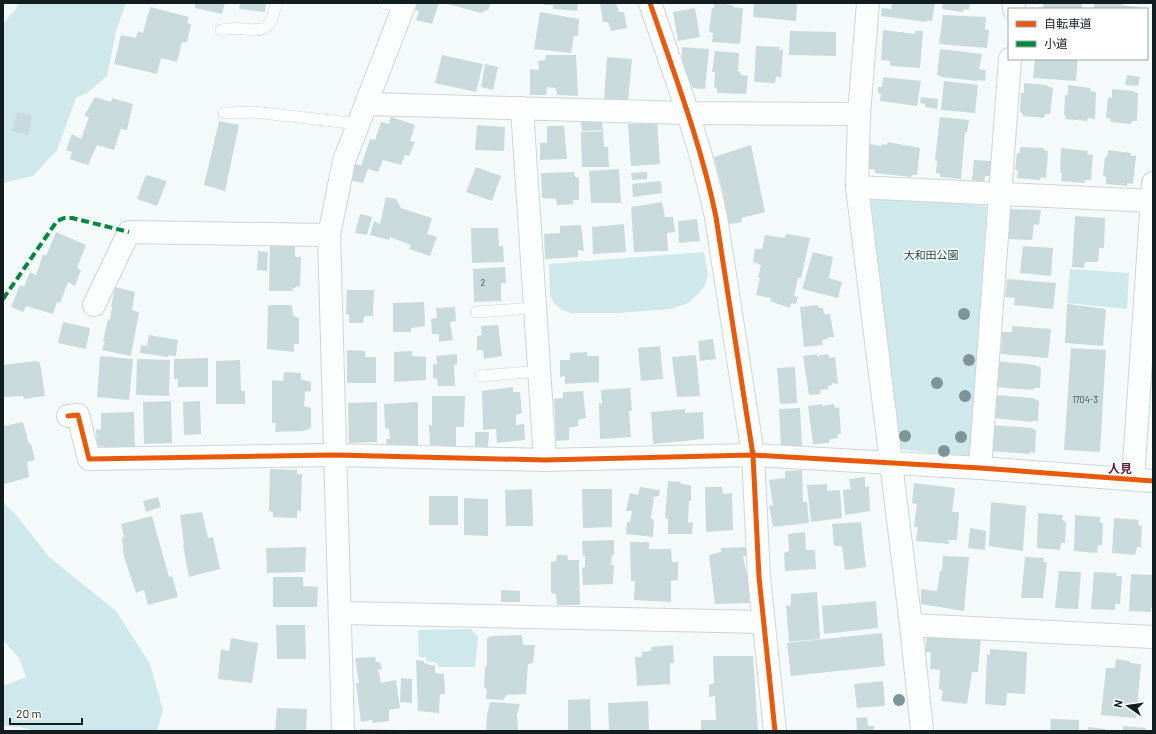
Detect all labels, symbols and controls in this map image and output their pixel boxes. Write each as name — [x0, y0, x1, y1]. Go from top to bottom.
legend — [1008, 8, 1148, 60]
text: 自転車道 — [1044, 16, 1092, 30]
text: 小道 — [1044, 36, 1068, 50]
park label: 大和田公園 — [904, 248, 959, 261]
house number: 2 — [481, 277, 486, 288]
house number: 1704-3 — [1072, 394, 1098, 405]
district label: 人見 — [1108, 461, 1132, 475]
north arrow — [1108, 686, 1148, 726]
text: N — [1111, 699, 1125, 709]
scale bar — [10, 700, 82, 726]
text: 20 m — [16, 706, 42, 720]

